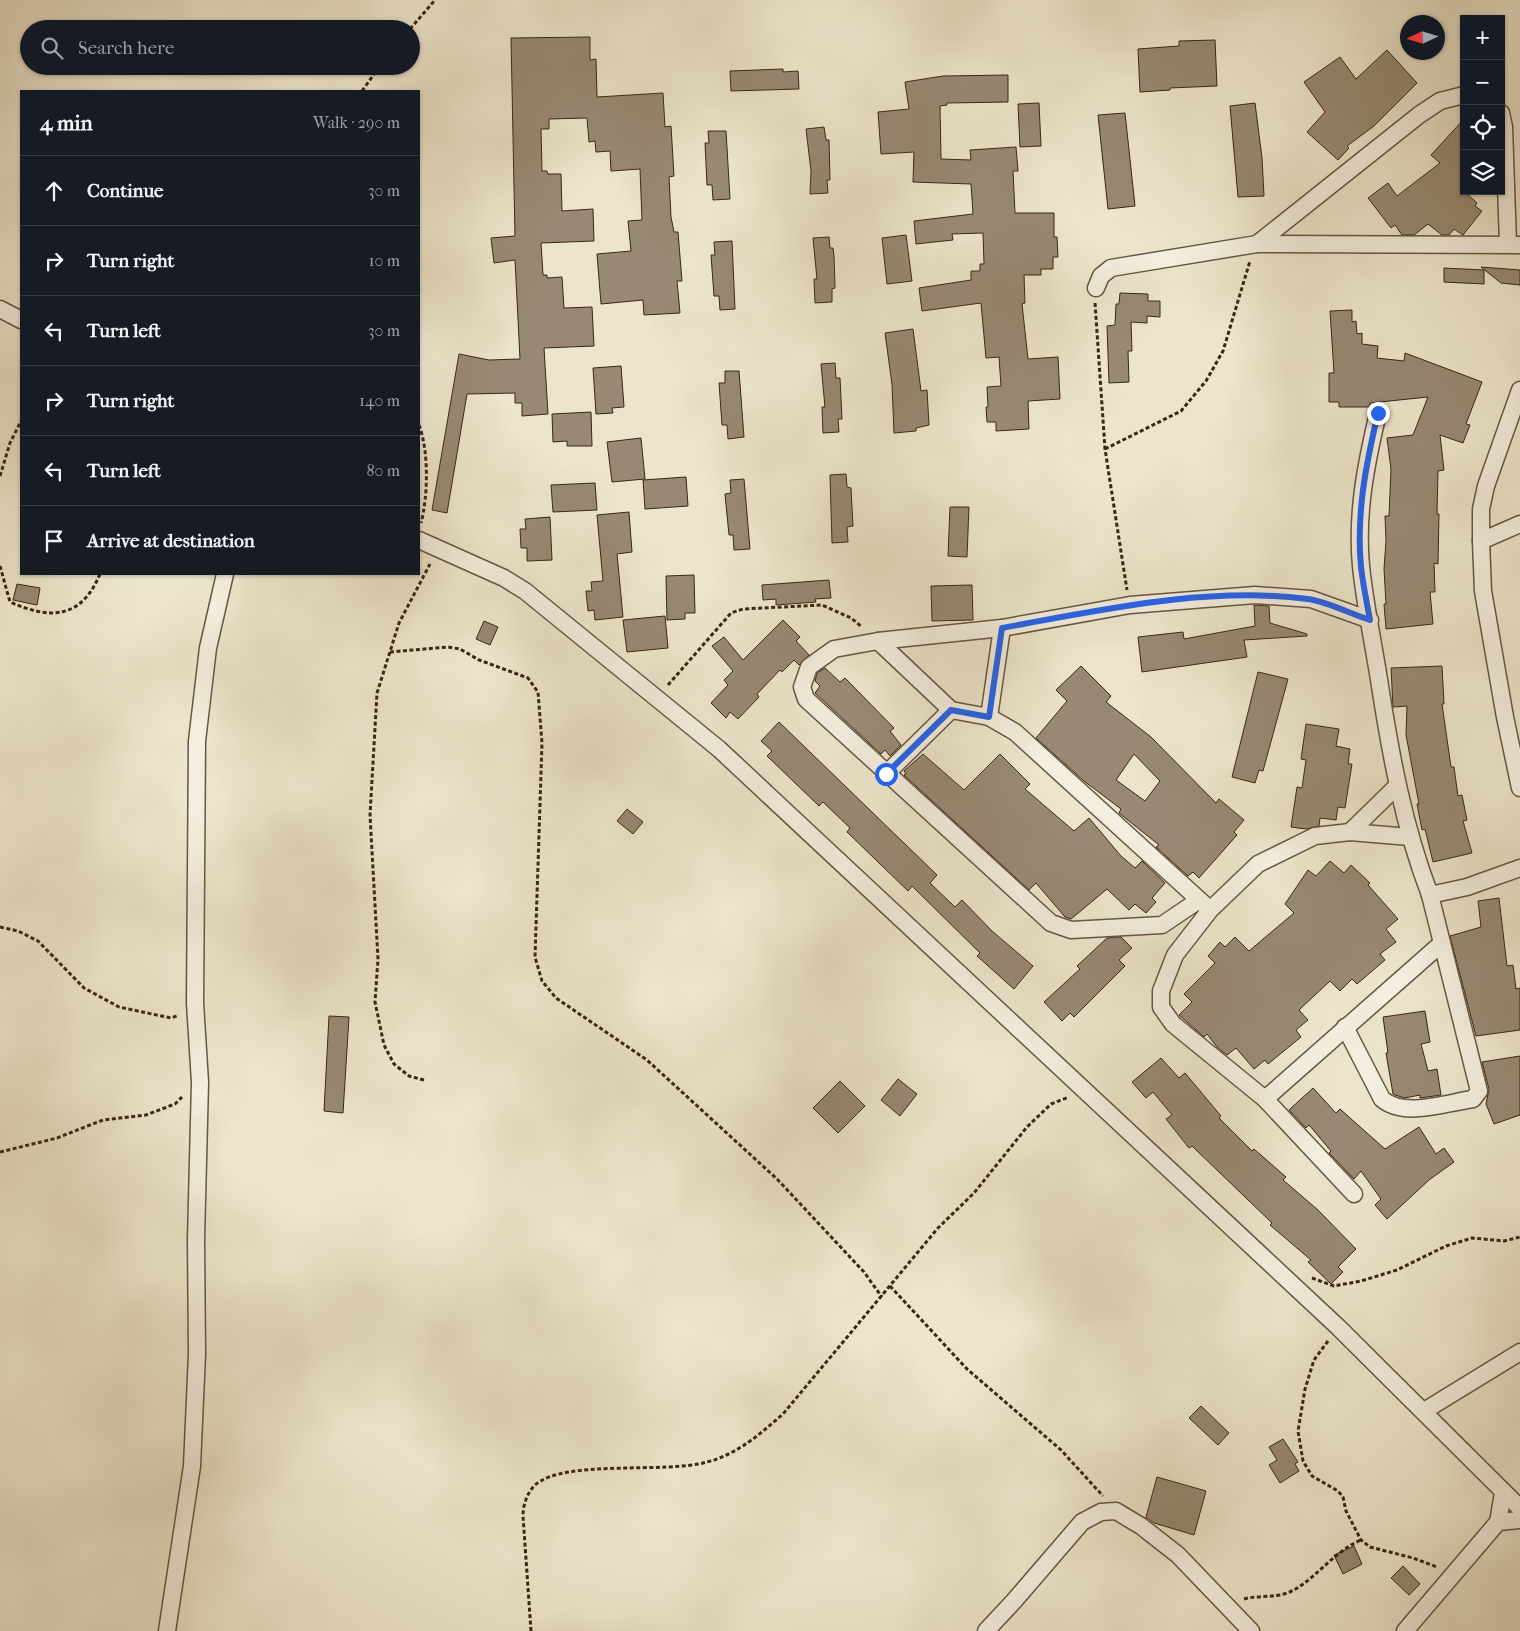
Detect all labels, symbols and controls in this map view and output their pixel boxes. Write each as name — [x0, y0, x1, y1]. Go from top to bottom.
north arrow — [1400, 15, 1445, 60]
map controls — [1460, 15, 1505, 195]
button: + — [1460, 15, 1505, 60]
search box — [20, 20, 420, 75]
icon: search — [38, 34, 66, 62]
text: Search here — [78, 37, 174, 59]
button: − — [1460, 60, 1505, 105]
button: locate — [1460, 105, 1505, 150]
text: 4 min — [40, 111, 93, 135]
text: Walk · 290 m — [313, 113, 400, 132]
button: layers — [1460, 150, 1505, 195]
icon: ahead — [40, 177, 68, 205]
text: Continue — [87, 180, 163, 202]
text: 30 m — [368, 181, 400, 200]
icon: right — [40, 247, 68, 275]
text: Turn right — [87, 250, 174, 272]
text: 10 m — [369, 251, 400, 270]
icon: left — [40, 317, 68, 345]
text: Turn left — [87, 320, 161, 342]
text: 30 m — [368, 321, 400, 340]
icon: right — [40, 387, 68, 415]
text: Turn right — [87, 390, 174, 412]
text: 140 m — [359, 391, 400, 410]
route end — [1367, 402, 1390, 425]
icon: left — [40, 457, 68, 485]
text: Turn left — [87, 460, 161, 482]
text: 80 m — [366, 461, 400, 480]
icon: arrive — [40, 527, 68, 555]
text: Arrive at destination — [87, 530, 255, 552]
route start — [875, 763, 898, 786]

